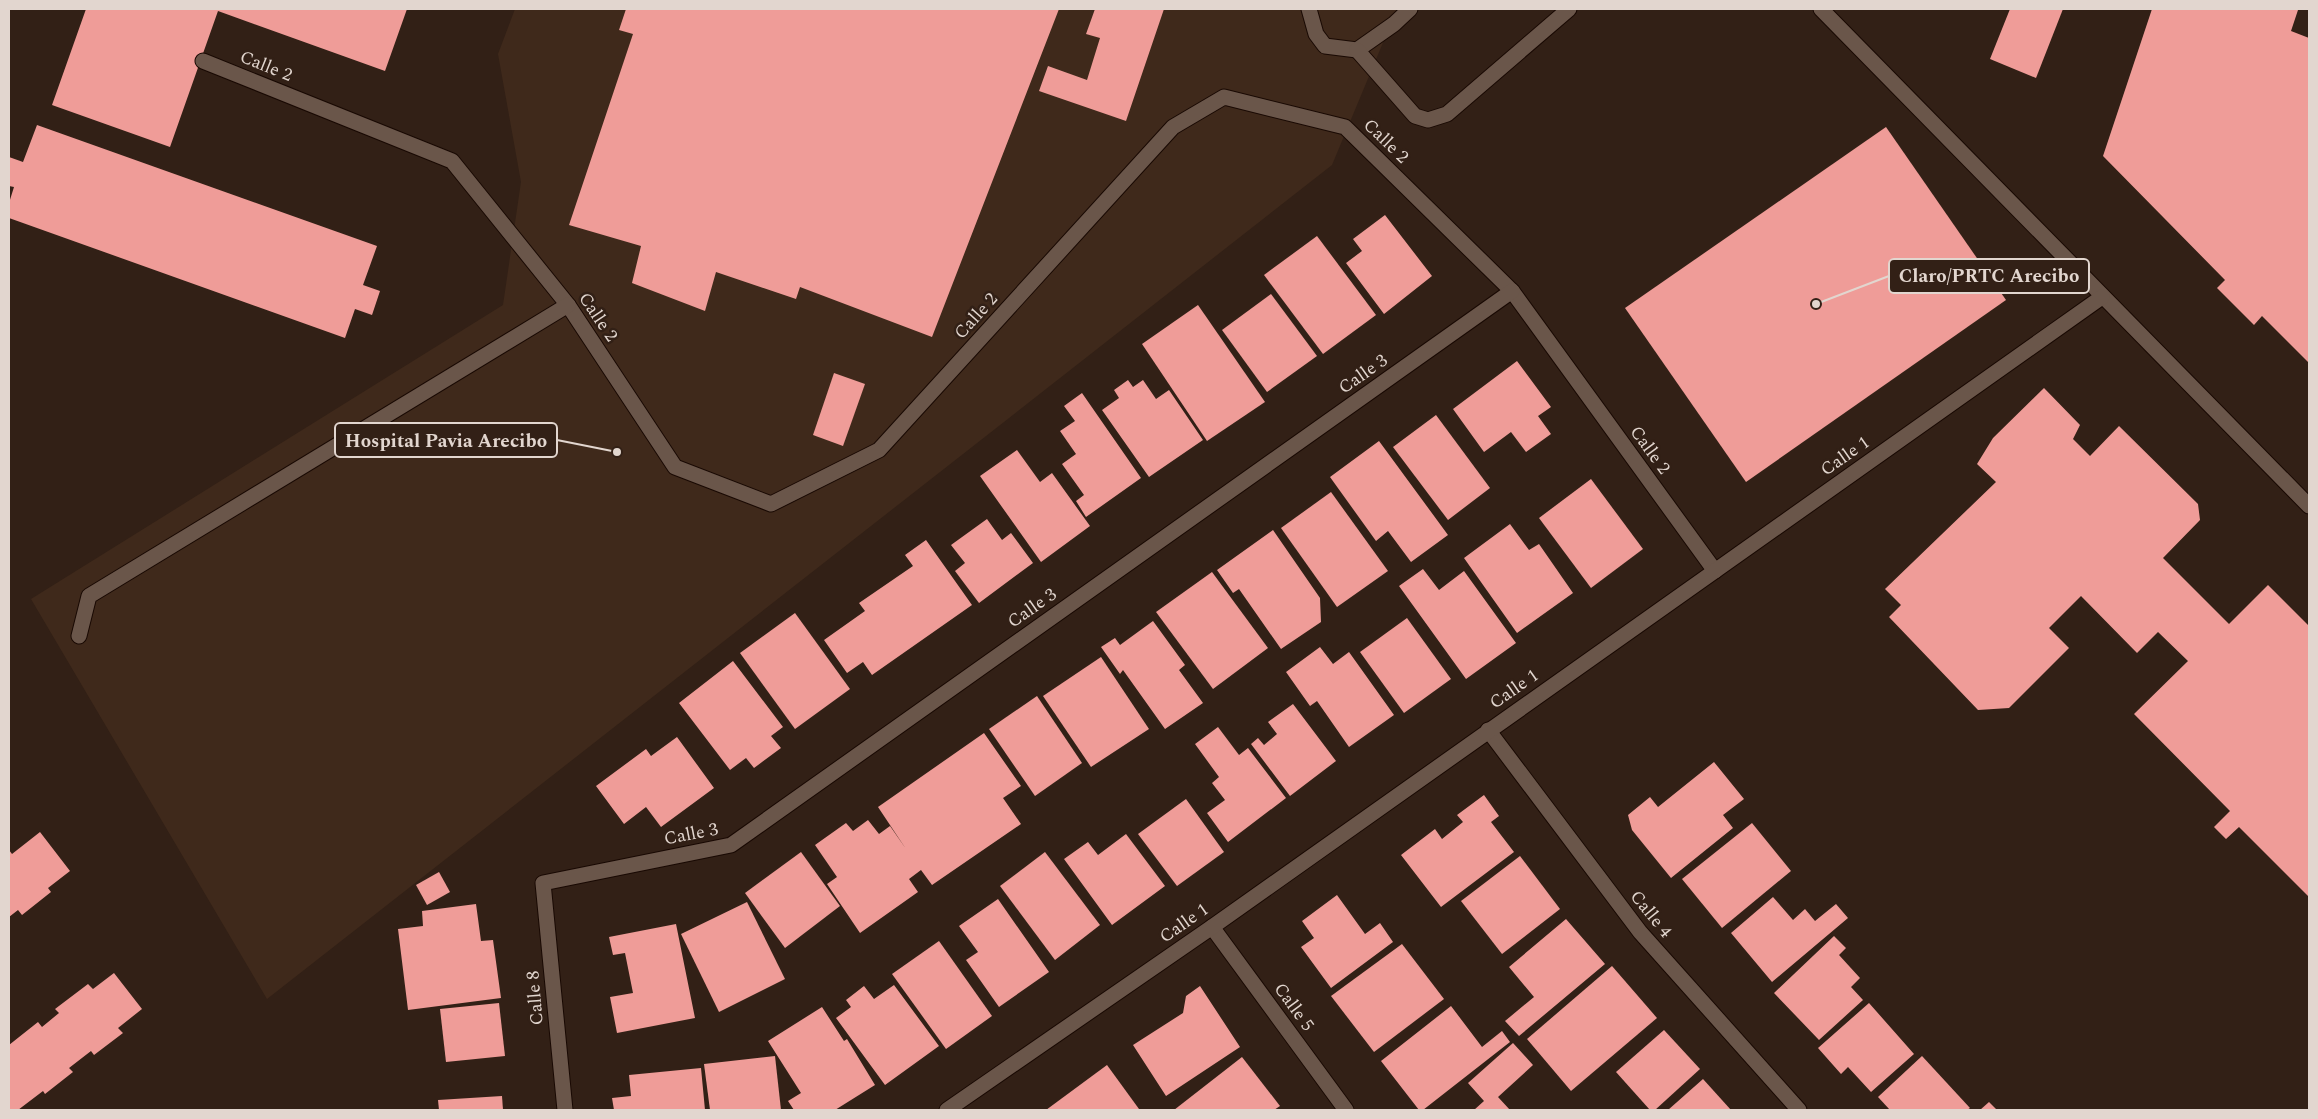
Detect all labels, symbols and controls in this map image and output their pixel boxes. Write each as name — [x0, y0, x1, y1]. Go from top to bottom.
street label: Calle 2 — [236, 43, 296, 89]
street label: Calle 2 — [1357, 112, 1415, 170]
callout: Claro/PRTC Arecibo — [1889, 259, 2089, 293]
text: Claro/PRTC Arecibo — [1899, 262, 2079, 291]
street label: Calle 2 — [572, 287, 624, 347]
street label: Calle 2 — [948, 287, 1004, 345]
street label: Calle 3 — [1333, 347, 1393, 401]
street label: Calle 2 — [1623, 420, 1677, 480]
callout: Hospital Pavia Arecibo — [335, 423, 557, 457]
text: Hospital Pavia Arecibo — [345, 427, 547, 456]
street label: Calle 1 — [1815, 429, 1875, 483]
street label: Calle 3 — [1002, 581, 1062, 635]
street label: Calle 1 — [1484, 662, 1544, 716]
street label: Calle 3 — [662, 816, 720, 852]
street label: Calle 4 — [1623, 884, 1679, 944]
street label: Calle 1 — [1154, 896, 1214, 950]
street label: Calle 8 — [519, 970, 551, 1026]
street label: Calle 5 — [1267, 977, 1321, 1037]

